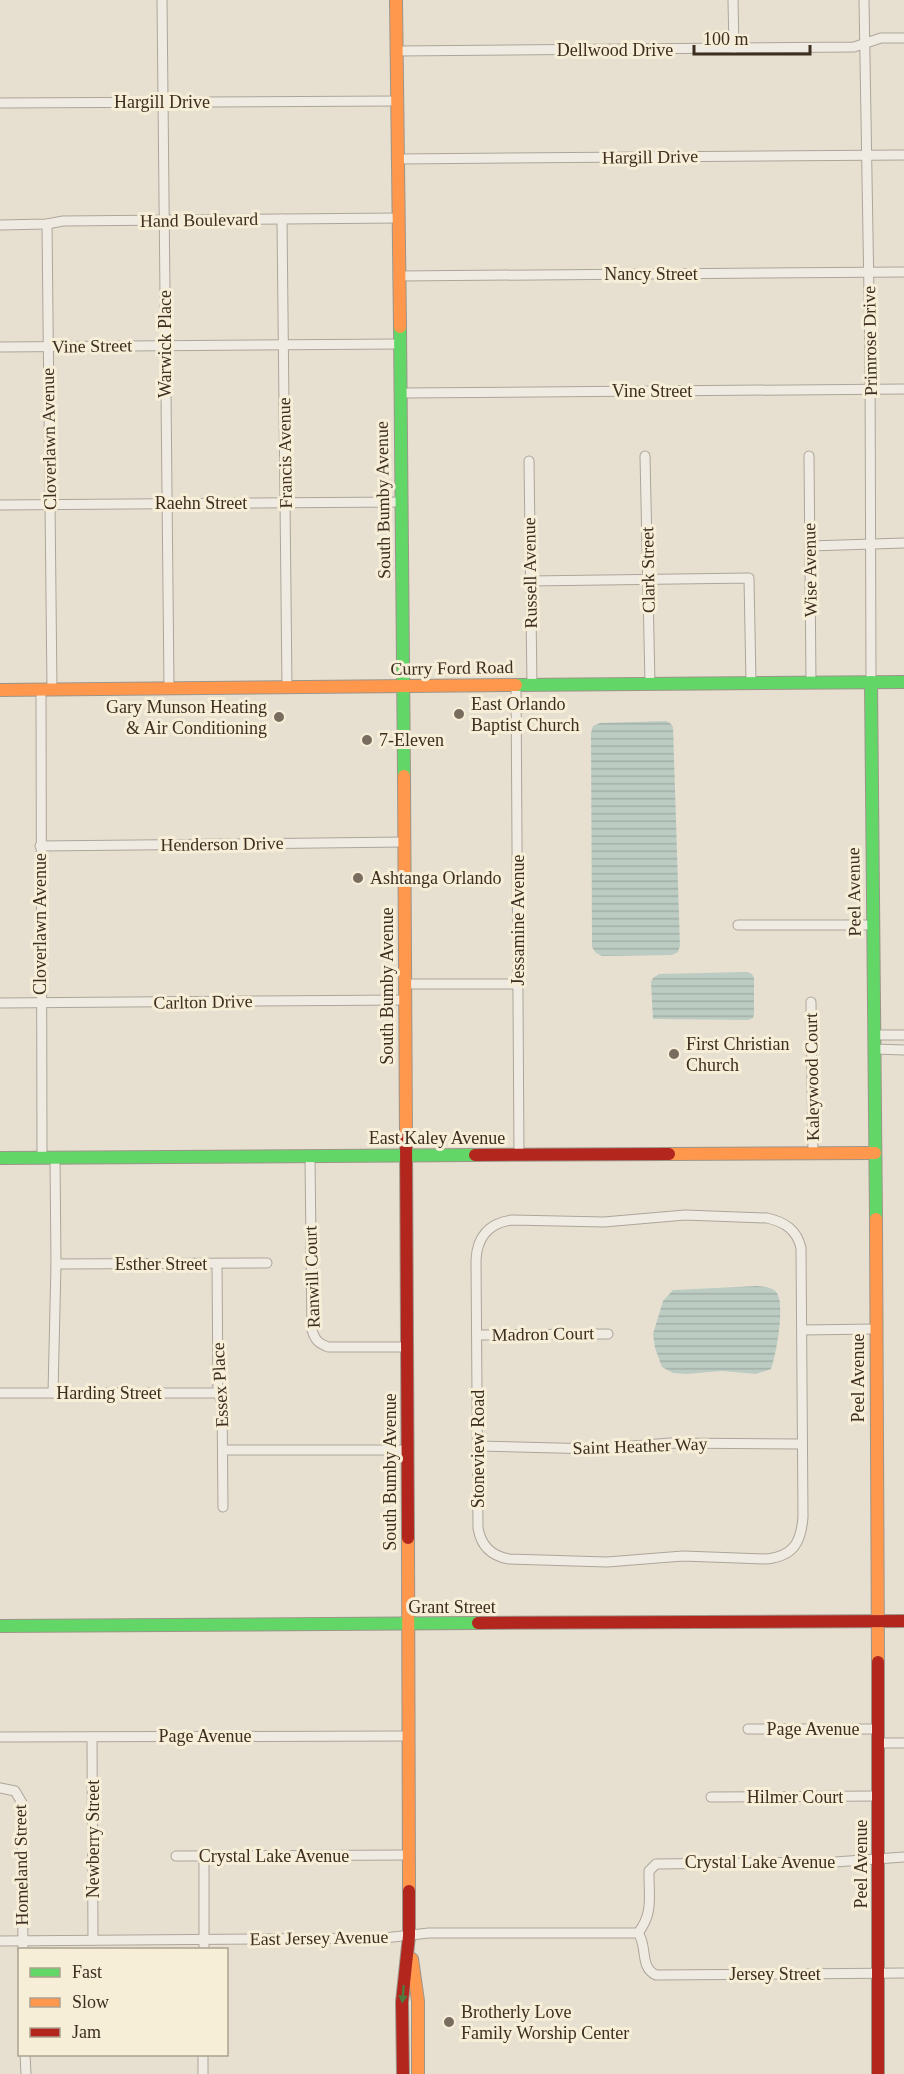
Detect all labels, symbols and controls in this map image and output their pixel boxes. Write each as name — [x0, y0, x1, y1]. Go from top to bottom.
scale bar — [694, 18, 810, 56]
text: 100 m — [703, 29, 749, 49]
street label: Dellwood Drive — [557, 40, 673, 60]
street label: Hargill Drive — [114, 92, 210, 112]
street label: Hargill Drive — [602, 146, 698, 168]
street label: Hand Boulevard — [140, 209, 258, 231]
street label: Nancy Street — [604, 264, 698, 284]
street label: Primrose Drive — [859, 286, 881, 396]
street label: Warwick Place — [155, 290, 175, 398]
street label: Vine Street — [52, 335, 132, 357]
street label: Cloverlawn Avenue — [38, 368, 60, 510]
street label: Vine Street — [612, 381, 692, 401]
street label: Francis Avenue — [274, 397, 296, 509]
street label: South Bumby Avenue — [372, 421, 394, 579]
street label: Raehn Street — [155, 493, 247, 513]
street label: Russell Avenue — [519, 517, 541, 629]
street label: Wise Avenue — [799, 523, 821, 617]
street label: Clark Street — [637, 527, 659, 613]
street label: Curry Ford Road — [390, 657, 514, 679]
place label: East Orlando Baptist Church — [471, 694, 580, 735]
place label: Gary Munson Heating & Air Conditioning — [106, 697, 267, 738]
marker: East Orlando Baptist Church — [452, 707, 466, 721]
marker: Gary Munson Heating & Air Conditioning — [272, 710, 286, 724]
place label: 7-Eleven — [379, 730, 444, 750]
marker: 7-Eleven — [360, 733, 374, 747]
street label: Henderson Drive — [160, 833, 284, 855]
street label: Peel Avenue — [843, 847, 865, 937]
street label: Cloverlawn Avenue — [30, 853, 50, 995]
street label: Jessamine Avenue — [508, 854, 528, 986]
place label: Ashtanga Orlando — [370, 868, 501, 888]
marker: Ashtanga Orlando — [351, 871, 365, 885]
street label: South Bumby Avenue — [377, 907, 397, 1065]
street label: Carlton Drive — [153, 991, 253, 1013]
street label: Kaleywood Court — [801, 1013, 823, 1141]
place label: First Christian Church — [686, 1034, 790, 1075]
marker: First Christian Church — [667, 1047, 681, 1061]
street label: East Kaley Avenue — [369, 1128, 505, 1148]
street label: Ranwill Court — [300, 1225, 324, 1329]
street label: Esther Street — [115, 1254, 207, 1274]
street label: Madron Court — [492, 1323, 594, 1345]
street label: Peel Avenue — [848, 1333, 868, 1423]
street label: Essex Place — [208, 1342, 232, 1428]
street label: Harding Street — [56, 1383, 162, 1403]
street label: Stoneview Road — [468, 1390, 488, 1508]
street label: South Bumby Avenue — [380, 1393, 400, 1551]
street label: Saint Heather Way — [572, 1434, 708, 1458]
street label: Grant Street — [408, 1597, 496, 1617]
street label: Page Avenue — [766, 1719, 860, 1739]
street label: Page Avenue — [158, 1726, 252, 1746]
street label: Newberry Street — [83, 1780, 103, 1898]
street label: Hilmer Court — [747, 1787, 843, 1807]
street label: Homeland Street — [10, 1804, 32, 1926]
street label: Peel Avenue — [851, 1819, 871, 1909]
street label: Crystal Lake Avenue — [199, 1846, 349, 1866]
street label: Crystal Lake Avenue — [685, 1852, 835, 1872]
street label: East Jersey Avenue — [250, 1927, 388, 1949]
legend — [18, 1948, 228, 2056]
text: Fast — [72, 1962, 102, 1982]
street label: Jersey Street — [729, 1964, 821, 1984]
one-way arrow — [398, 1985, 408, 2004]
text: Slow — [72, 1992, 109, 2012]
place label: Brotherly Love Family Worship Center — [461, 2002, 629, 2043]
marker: Brotherly Love Family Worship Center — [442, 2015, 456, 2029]
text: Jam — [72, 2022, 101, 2042]

